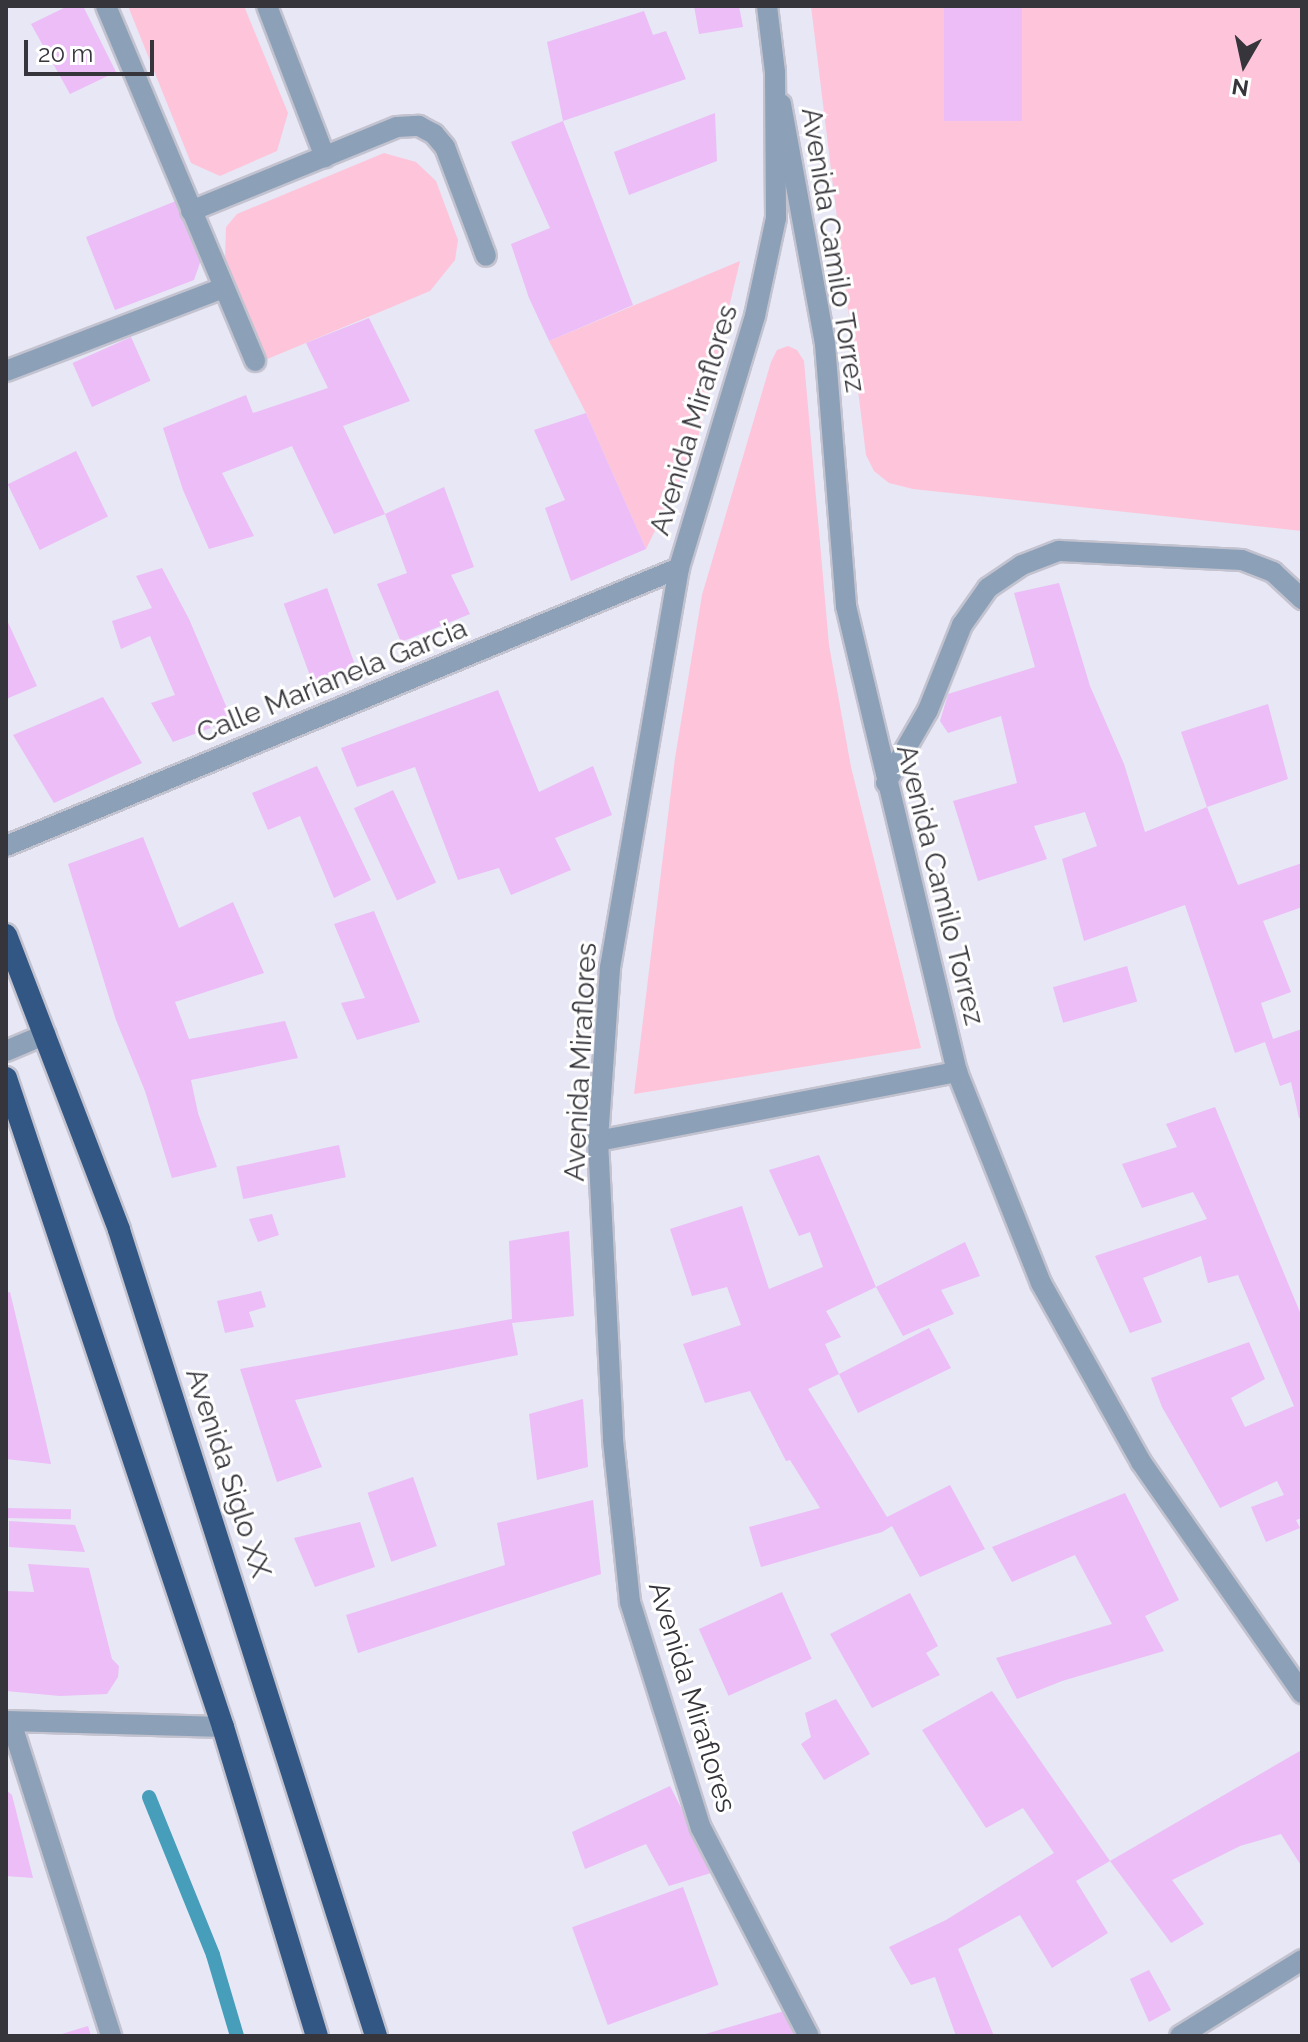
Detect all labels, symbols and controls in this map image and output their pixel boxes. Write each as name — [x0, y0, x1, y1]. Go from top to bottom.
scale bar — [28, 24, 158, 74]
north arrow — [1204, 24, 1284, 104]
text: 20 m — [38, 39, 93, 68]
text: N — [1230, 74, 1251, 102]
street label: Avenida Camilo Torrez — [794, 105, 872, 395]
street label: Avenida Miraflores — [643, 301, 745, 539]
street label: Calle Marianela Garcia — [192, 611, 472, 751]
street label: Avenida Camilo Torrez — [889, 741, 991, 1029]
street label: Avenida Miraflores — [558, 942, 604, 1182]
street label: Avenida Siglo XX — [178, 1364, 278, 1582]
street label: Avenida Miraflores — [641, 1578, 743, 1816]

